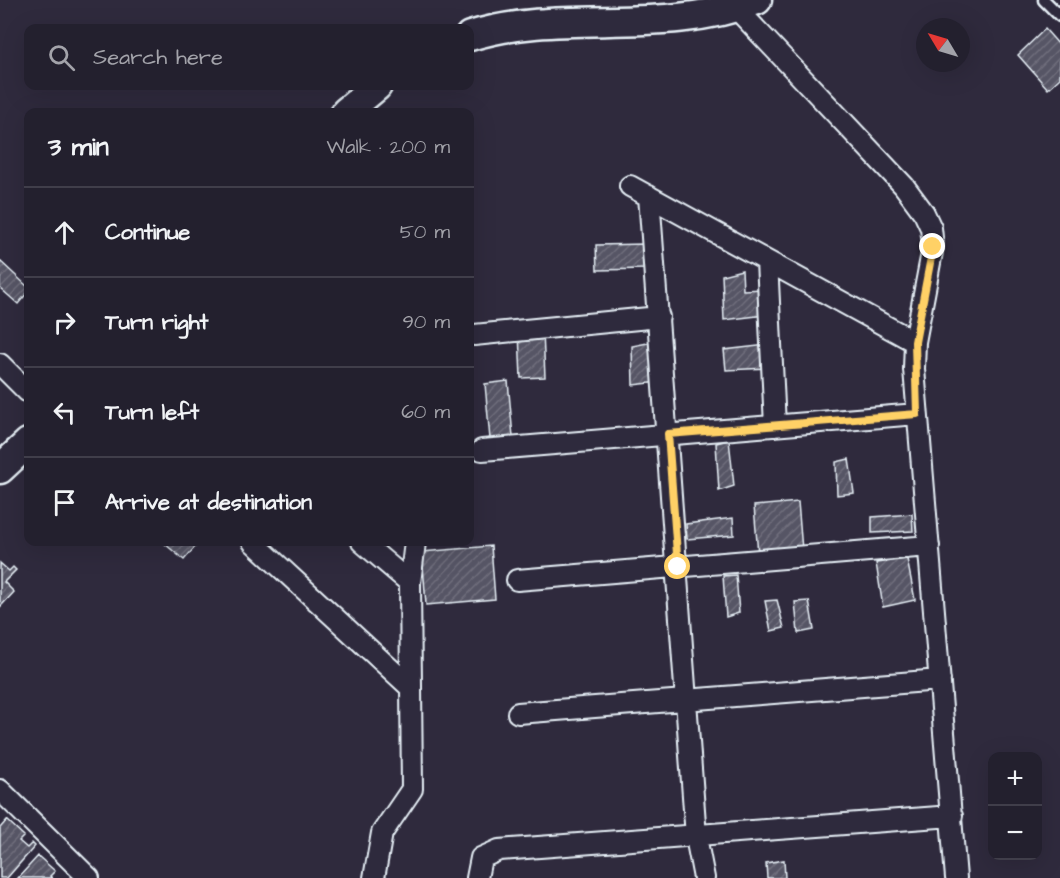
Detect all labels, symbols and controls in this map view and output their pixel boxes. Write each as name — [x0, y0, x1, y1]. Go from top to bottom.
north arrow — [916, 18, 970, 72]
search box — [24, 24, 474, 90]
icon: search — [45, 41, 78, 74]
text: Search here — [93, 42, 223, 73]
text: 3 min — [48, 129, 109, 165]
text: Walk · 200 m — [327, 133, 450, 161]
icon: ahead — [48, 216, 81, 249]
text: Continue — [105, 217, 190, 248]
text: 50 m — [400, 218, 450, 246]
route end — [919, 233, 945, 259]
icon: right — [48, 306, 81, 339]
text: Turn right — [105, 307, 208, 338]
text: 90 m — [402, 308, 450, 336]
icon: left — [48, 396, 81, 429]
text: Turn left — [105, 397, 199, 428]
text: 60 m — [401, 398, 450, 426]
icon: arrive — [48, 486, 81, 519]
text: Arrive at destination — [105, 487, 312, 518]
route start — [664, 553, 690, 579]
map controls — [988, 752, 1042, 860]
button: + — [988, 752, 1042, 806]
button: − — [988, 806, 1042, 860]

